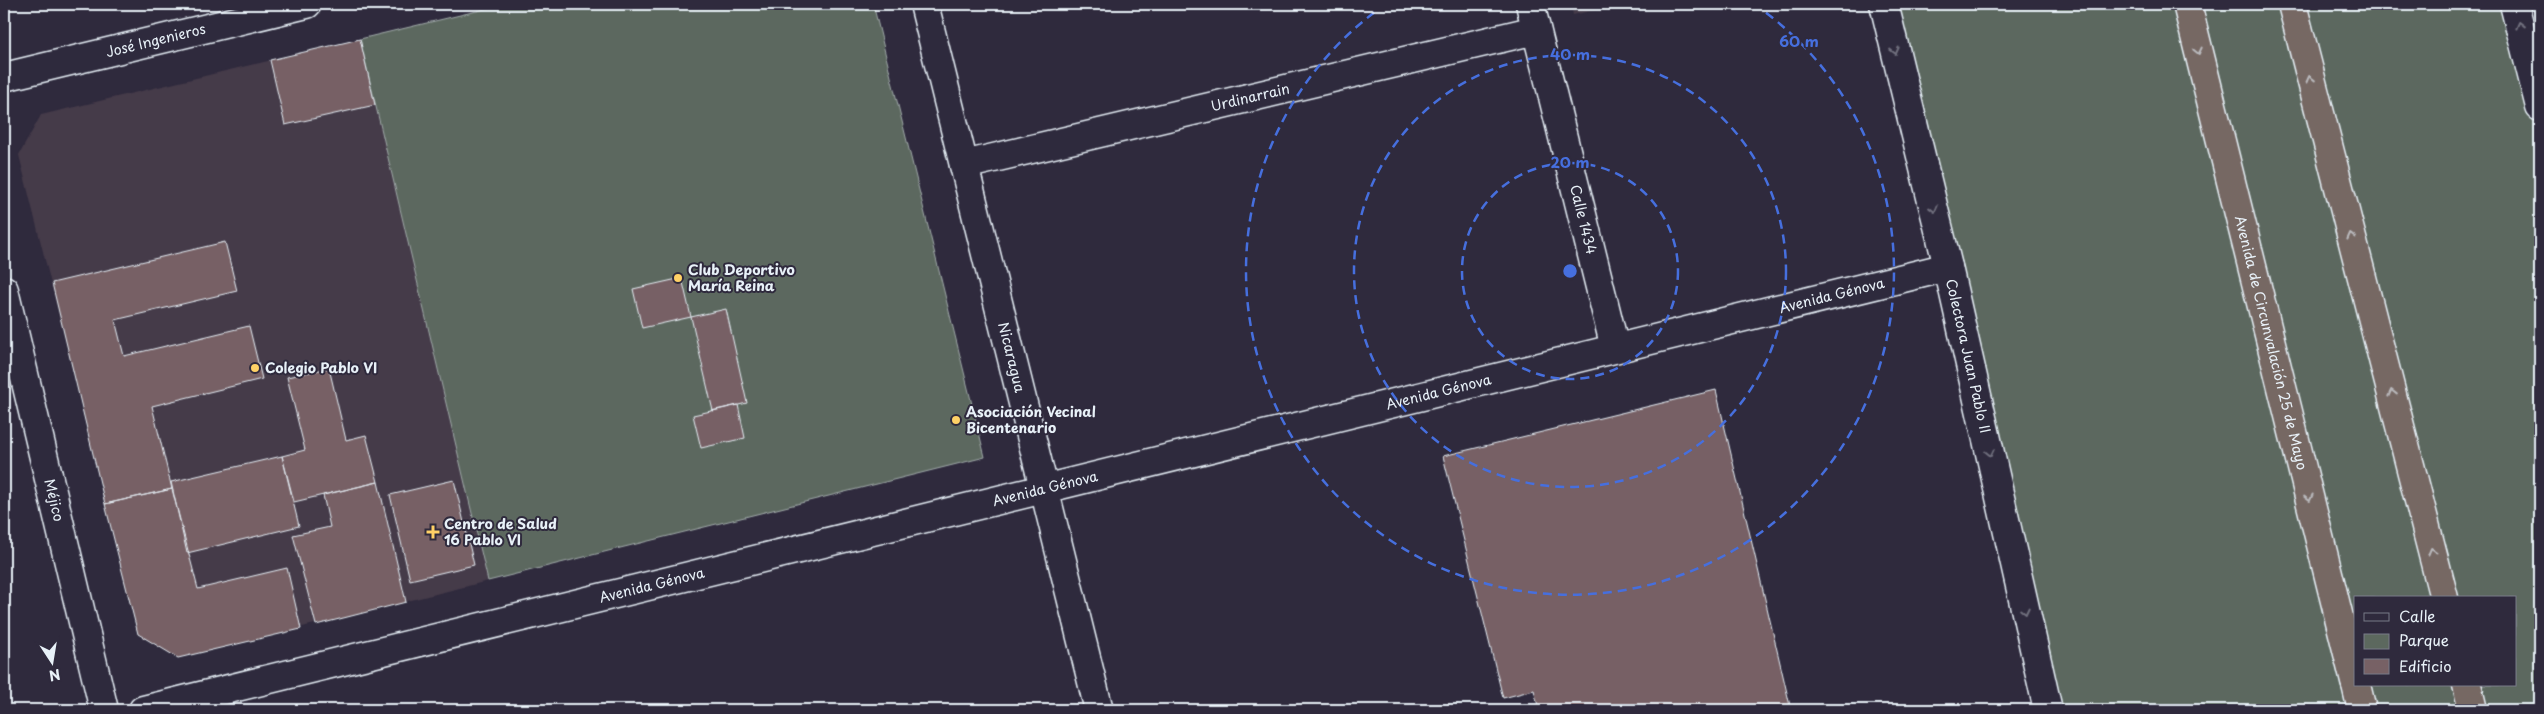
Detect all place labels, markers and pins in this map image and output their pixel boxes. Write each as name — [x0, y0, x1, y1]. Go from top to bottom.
place label: Club Deportivo María Reina — [688, 259, 795, 296]
centre of rings — [1561, 262, 1579, 280]
marker: Club Deportivo María Reina — [672, 272, 684, 284]
place label: Colegio Pablo VI — [265, 357, 377, 378]
marker: Colegio Pablo VI — [249, 362, 261, 374]
place label: Asociación Vecinal Bicentenario — [966, 401, 1096, 438]
marker: Asociación Vecinal Bicentenario — [950, 414, 962, 426]
place label: Centro de Salud 16 Pablo VI — [444, 513, 557, 550]
marker: Centro de Salud 16 Pablo VI — [426, 525, 440, 539]

